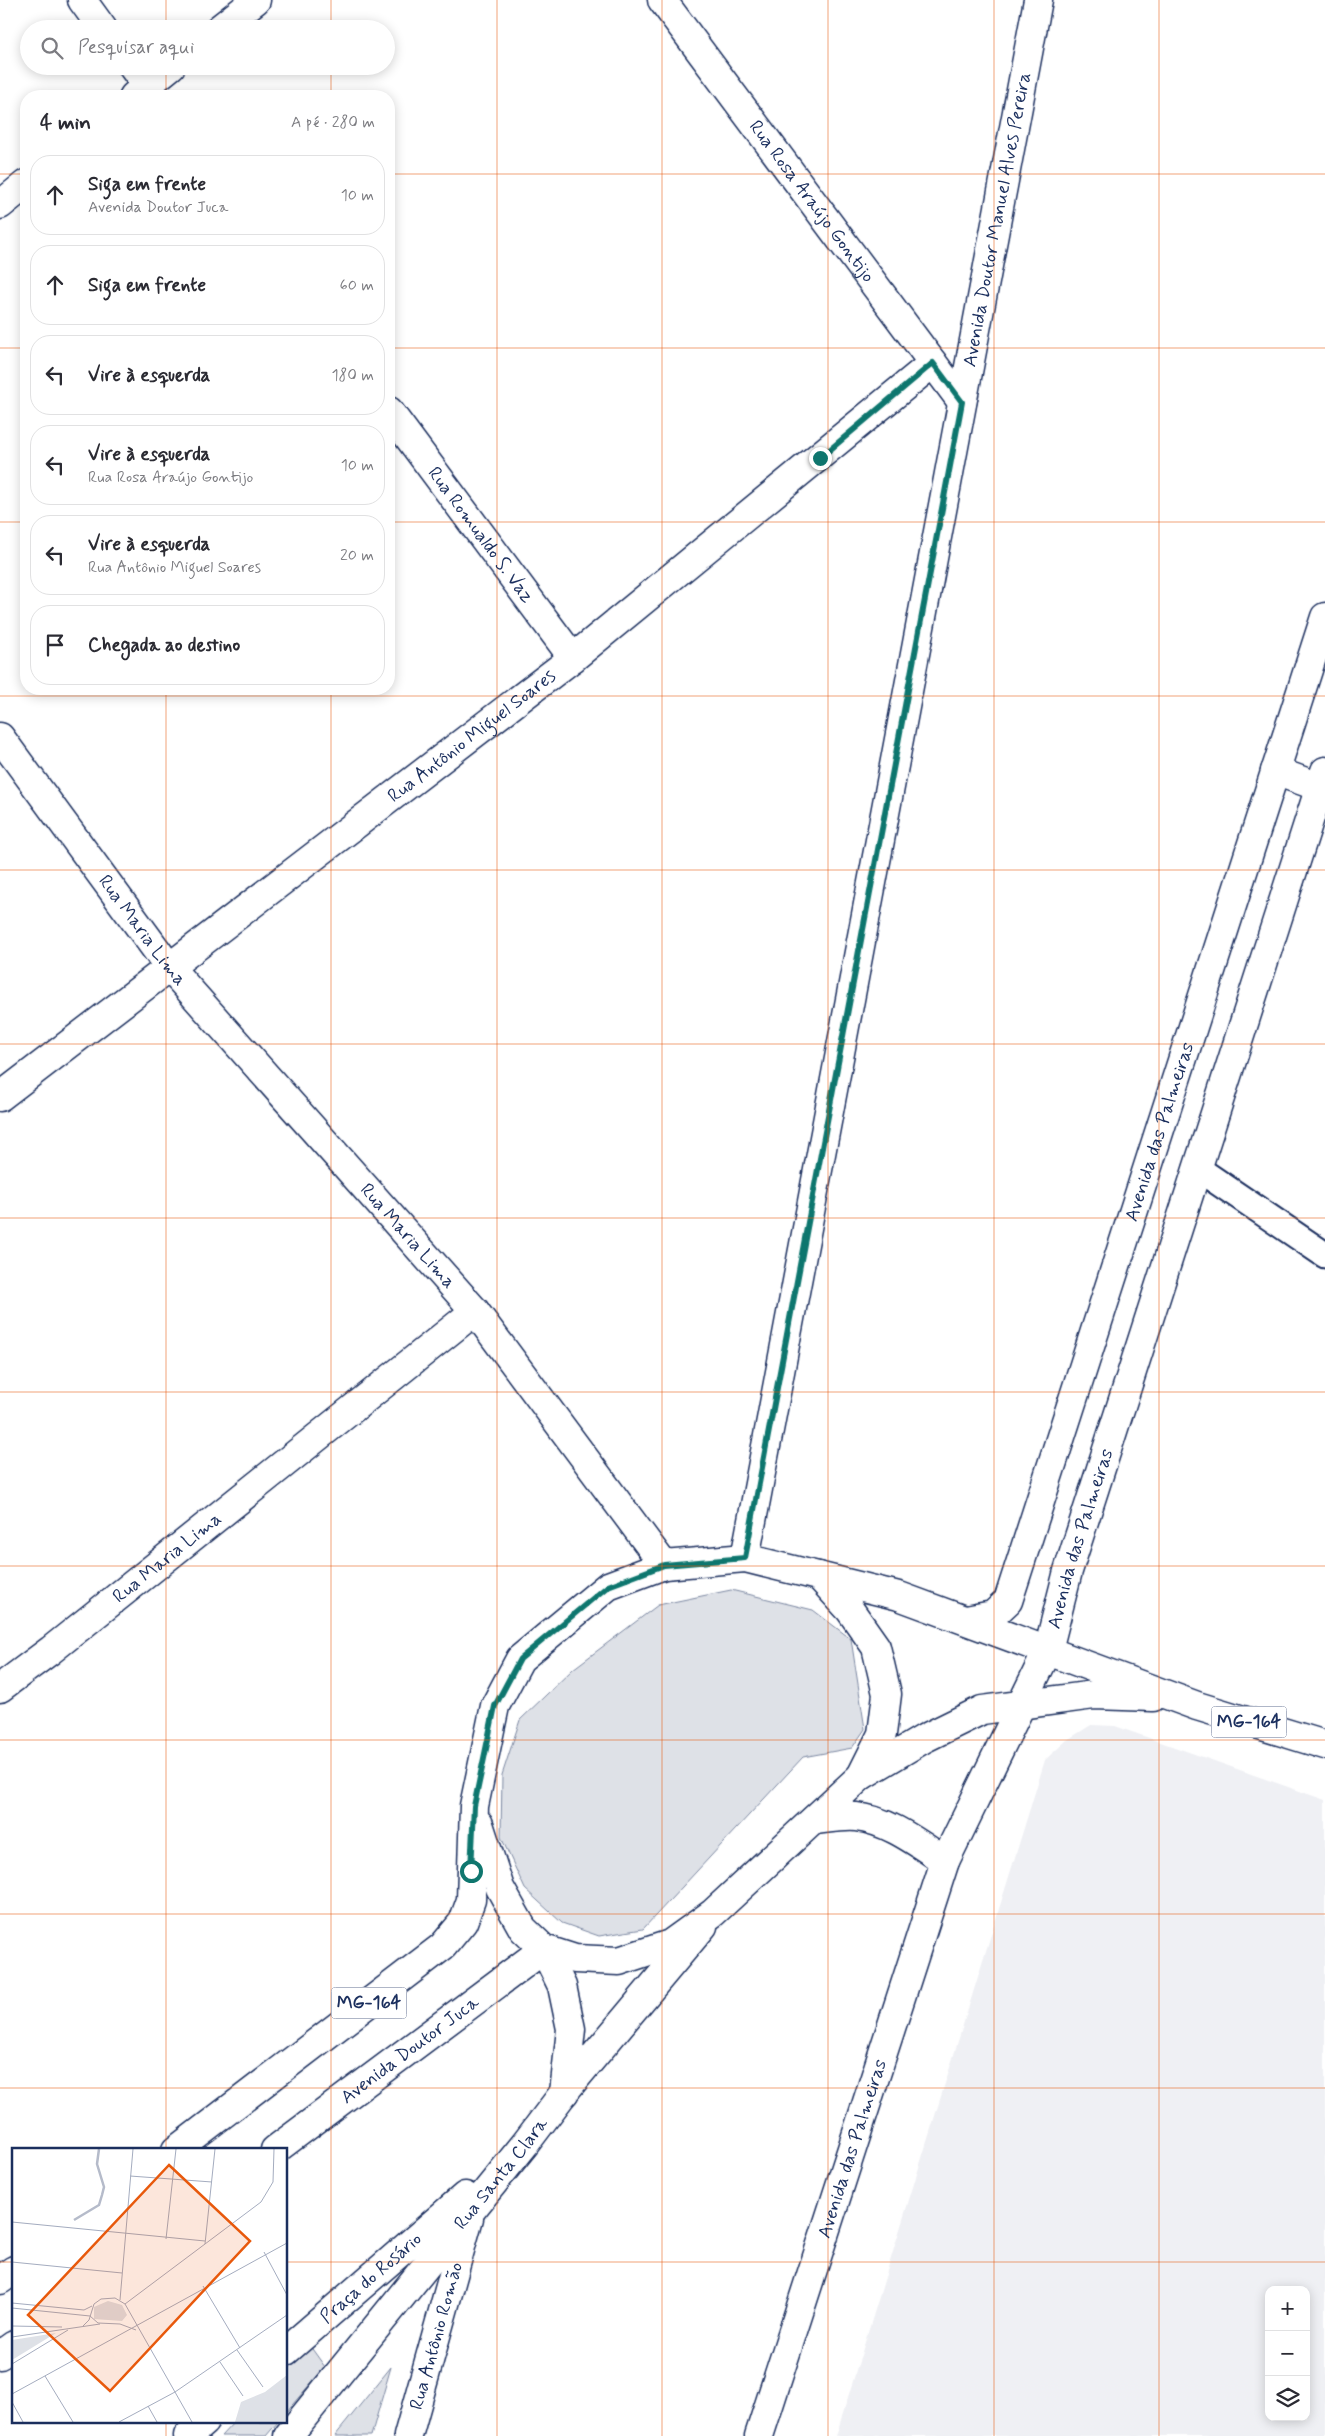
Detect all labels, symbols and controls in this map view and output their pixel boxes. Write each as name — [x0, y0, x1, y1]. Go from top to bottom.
search box — [20, 20, 395, 75]
icon: search — [38, 34, 66, 62]
text: Pesquisar aqui — [78, 35, 194, 60]
street label: Avenida Doutor Manuel Alves Pereira — [957, 70, 1037, 369]
text: 4 min — [40, 109, 91, 137]
text: A pé · 280 m — [291, 112, 375, 133]
street label: Rua Rosa Araújo Gontijo — [743, 115, 881, 287]
text: Siga em frente — [88, 172, 206, 197]
icon: ahead — [41, 181, 69, 209]
text: 10 m — [341, 185, 374, 206]
text: Avenida Doutor Juca — [88, 197, 228, 218]
icon: ahead — [41, 271, 69, 299]
text: Siga em frente — [88, 273, 206, 298]
text: 60 m — [340, 275, 374, 296]
icon: left — [41, 361, 69, 389]
text: Vire à esquerda — [88, 363, 210, 388]
text: 180 m — [331, 365, 374, 386]
text: Vire à esquerda — [88, 442, 210, 467]
route end — [809, 447, 832, 470]
icon: left — [41, 451, 69, 479]
text: 10 m — [341, 455, 374, 476]
street label: Rua Romualdo S. Vaz — [422, 461, 540, 608]
text: Rua Rosa Araújo Gontijo — [88, 467, 253, 488]
text: Vire à esquerda — [88, 532, 210, 557]
icon: left — [41, 541, 69, 569]
text: 20 m — [340, 545, 374, 566]
text: Rua Antônio Miguel Soares — [88, 557, 261, 578]
icon: arrive — [41, 631, 69, 659]
text: Chegada ao destino — [88, 633, 240, 658]
street label: Rua Antônio Miguel Soares — [382, 663, 561, 808]
street label: Rua Maria Lima — [93, 869, 192, 991]
street label: Avenida das Palmeiras — [1119, 1039, 1200, 1224]
street label: Rua Maria Lima — [355, 1178, 461, 1294]
street label: Avenida das Palmeiras — [1041, 1446, 1119, 1631]
street label: Rua Maria Lima — [107, 1506, 227, 1609]
road number: MG-164 — [1212, 1706, 1286, 1738]
route start — [460, 1860, 483, 1883]
road number: MG-164 — [332, 1988, 406, 2019]
street label: Avenida Doutor Juca — [335, 1989, 484, 2109]
street label: Avenida das Palmeiras — [811, 2056, 893, 2241]
street label: Rua Santa Clara — [448, 2112, 554, 2235]
inset map — [12, 2148, 288, 2424]
street label: Praça do Rosário — [314, 2227, 427, 2329]
street label: Rua Antônio Romão — [403, 2259, 469, 2413]
map controls — [1265, 2286, 1310, 2421]
button: + — [1265, 2286, 1310, 2331]
button: − — [1265, 2331, 1310, 2376]
button: layers — [1265, 2376, 1310, 2421]

